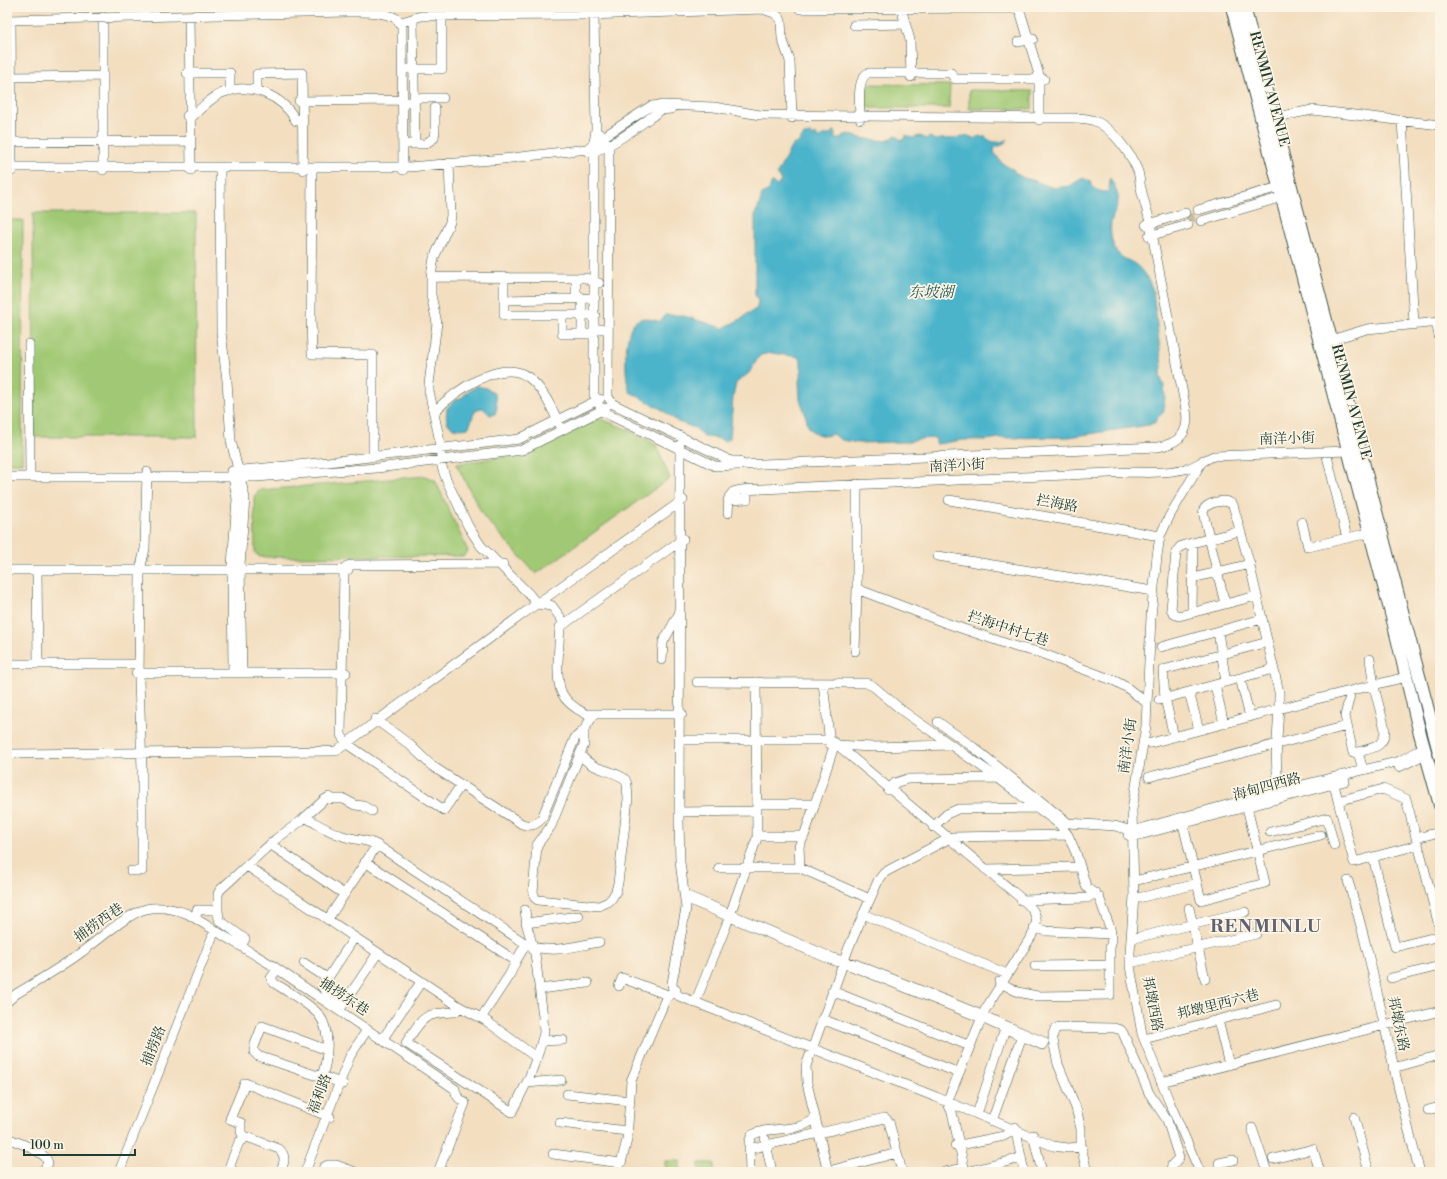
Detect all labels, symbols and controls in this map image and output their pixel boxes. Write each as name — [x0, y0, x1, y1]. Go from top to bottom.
street label: RENMIN AVENUE — [1245, 29, 1293, 149]
water label: 东坡湖 — [908, 283, 956, 302]
street label: RENMIN AVENUE — [1327, 342, 1375, 462]
street label: 南洋小街 — [1259, 429, 1315, 449]
street label: 南洋小街 — [929, 456, 985, 476]
street label: 拦海路 — [1035, 491, 1079, 517]
street label: 拦海中村七巷 — [965, 607, 1051, 651]
street label: 南洋小街 — [1115, 717, 1141, 775]
street label: 海甸四西路 — [1231, 769, 1303, 805]
street label: 捕捞西巷 — [71, 900, 127, 946]
district label: RENMINLU — [1210, 915, 1322, 938]
street label: 捕捞东巷 — [316, 974, 372, 1020]
street label: 邦墩西路 — [1138, 975, 1166, 1033]
street label: 邦墩里西六巷 — [1175, 986, 1261, 1024]
street label: 邦墩东路 — [1383, 995, 1413, 1053]
street label: 捕捞路 — [138, 1023, 170, 1069]
street label: 福利路 — [304, 1071, 336, 1117]
scale bar — [24, 1131, 135, 1157]
text: 100 m — [30, 1138, 64, 1153]

